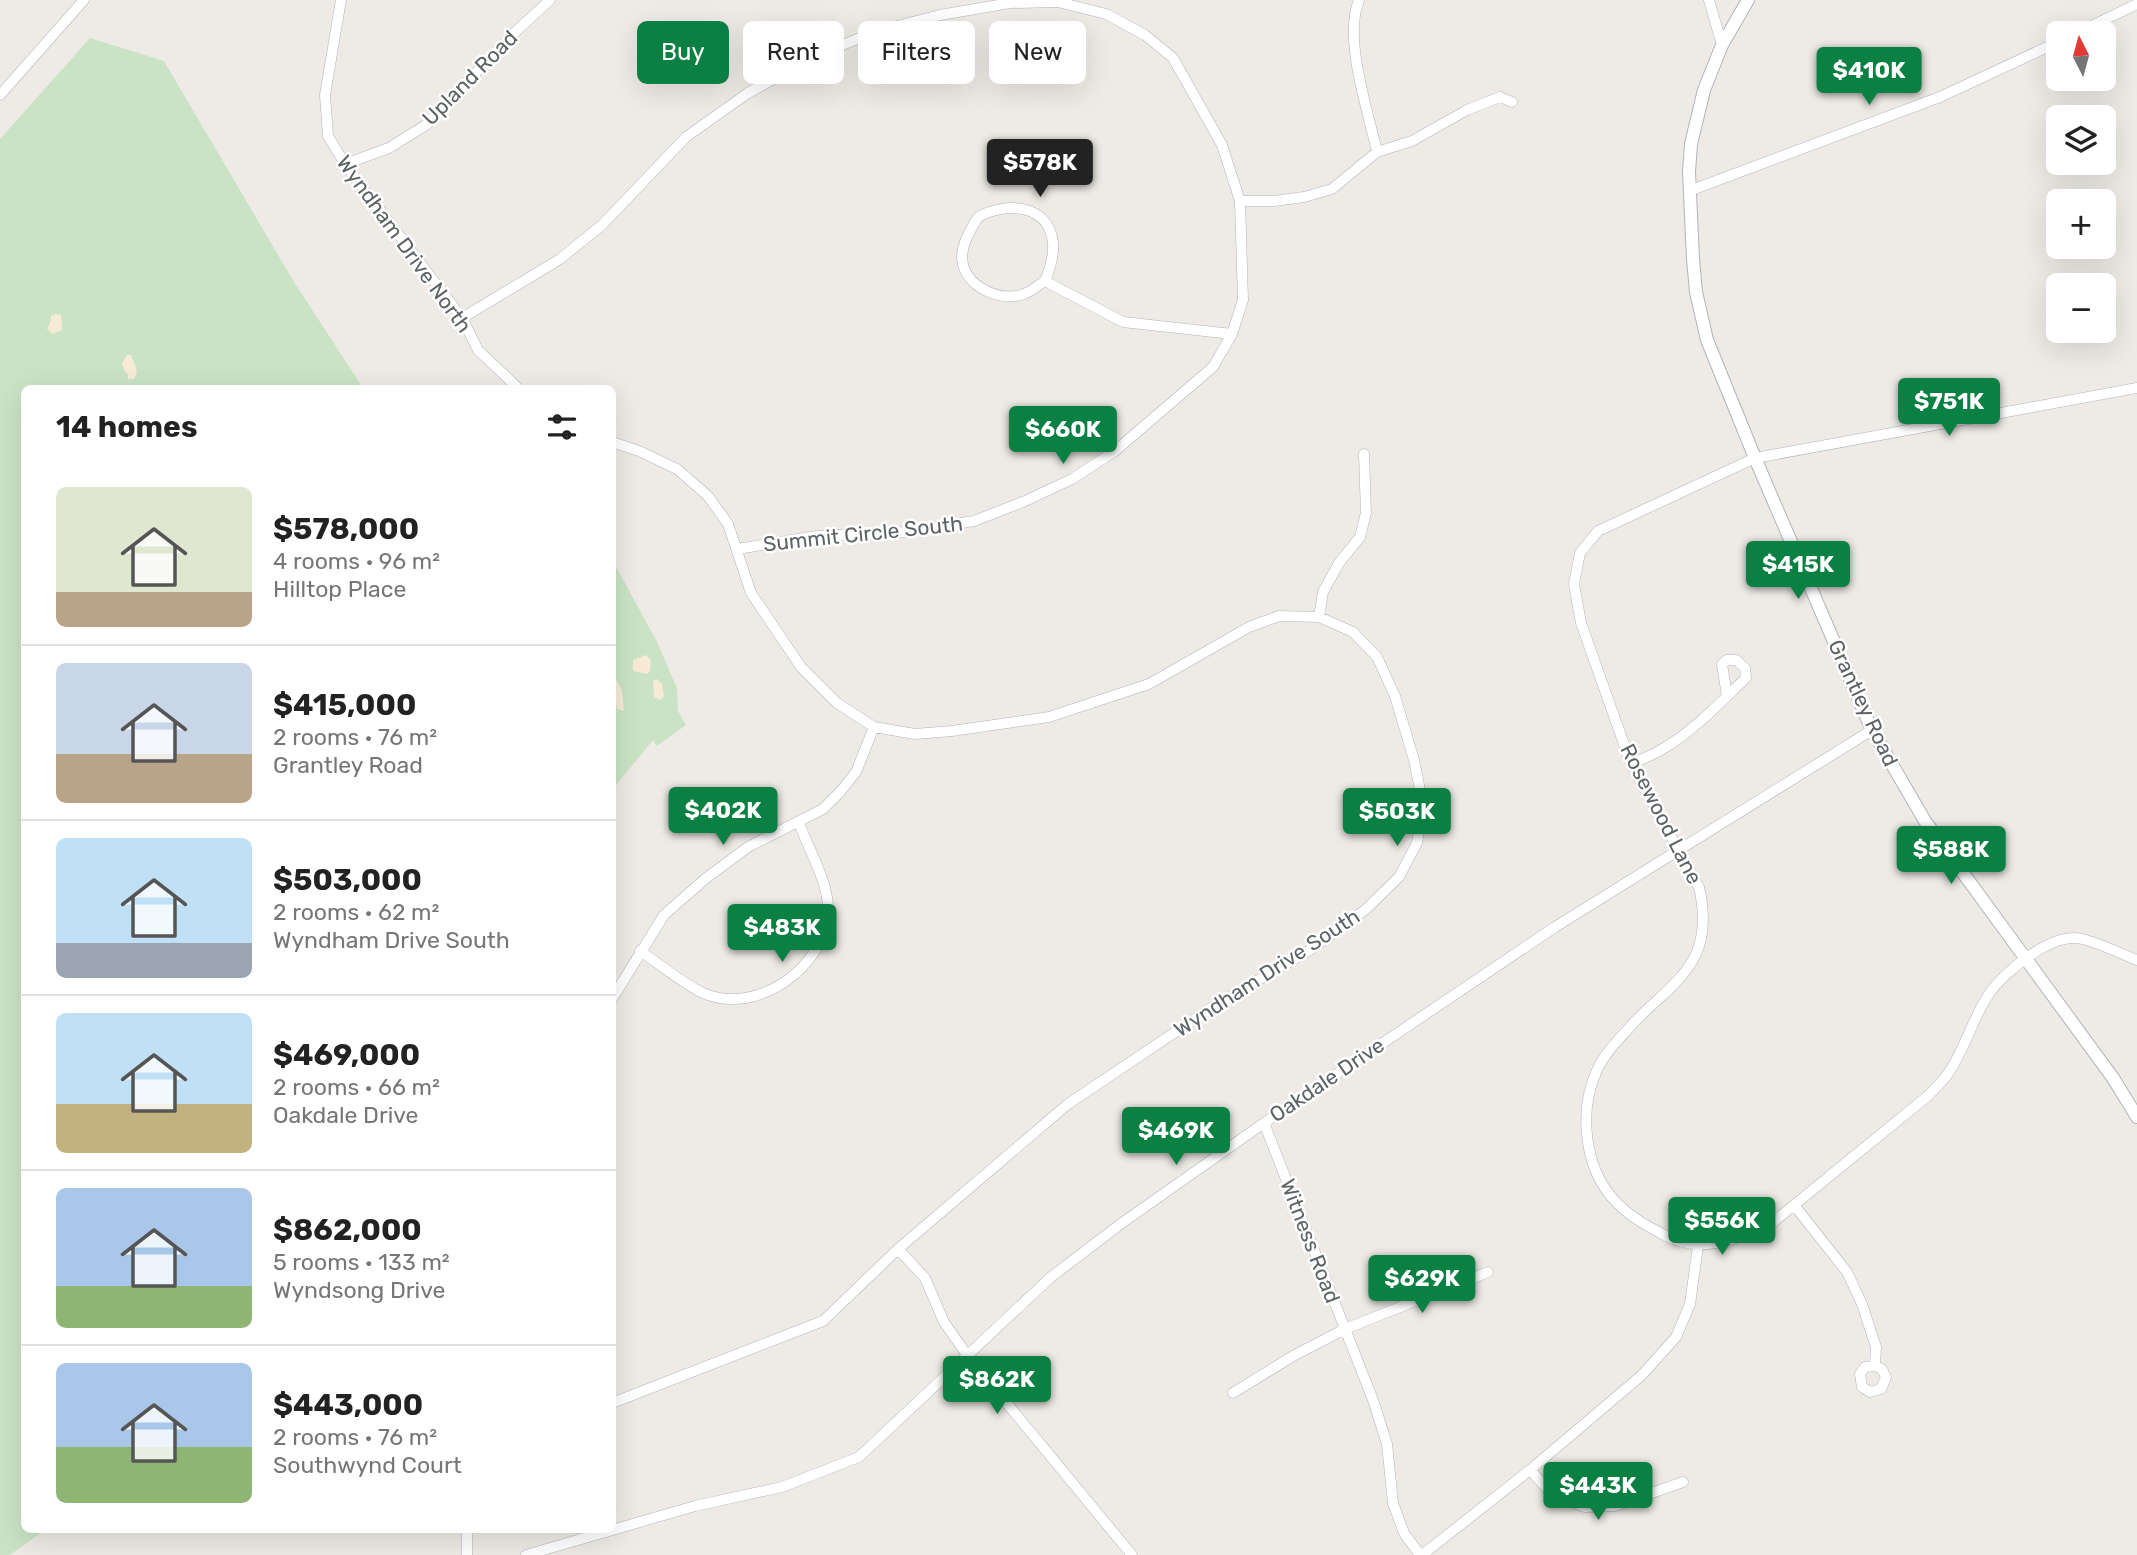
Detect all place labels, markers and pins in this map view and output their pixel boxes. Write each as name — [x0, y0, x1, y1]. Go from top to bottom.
pin: $410K — [1820, 48, 1918, 107]
pin: $578K — [991, 140, 1089, 199]
pin: $751K — [1900, 378, 1998, 438]
pin: $660K — [1014, 406, 1112, 466]
pin: $415K — [1749, 542, 1847, 601]
pin: $402K — [674, 788, 772, 847]
pin: $503K — [1348, 788, 1446, 848]
pin: $588K — [1902, 826, 2000, 886]
pin: $483K — [733, 904, 831, 964]
pin: $469K — [1127, 1108, 1225, 1167]
pin: $556K — [1673, 1198, 1771, 1257]
pin: $629K — [1373, 1256, 1471, 1315]
pin: $862K — [948, 1356, 1046, 1416]
pin: $443K — [1549, 1462, 1647, 1522]

